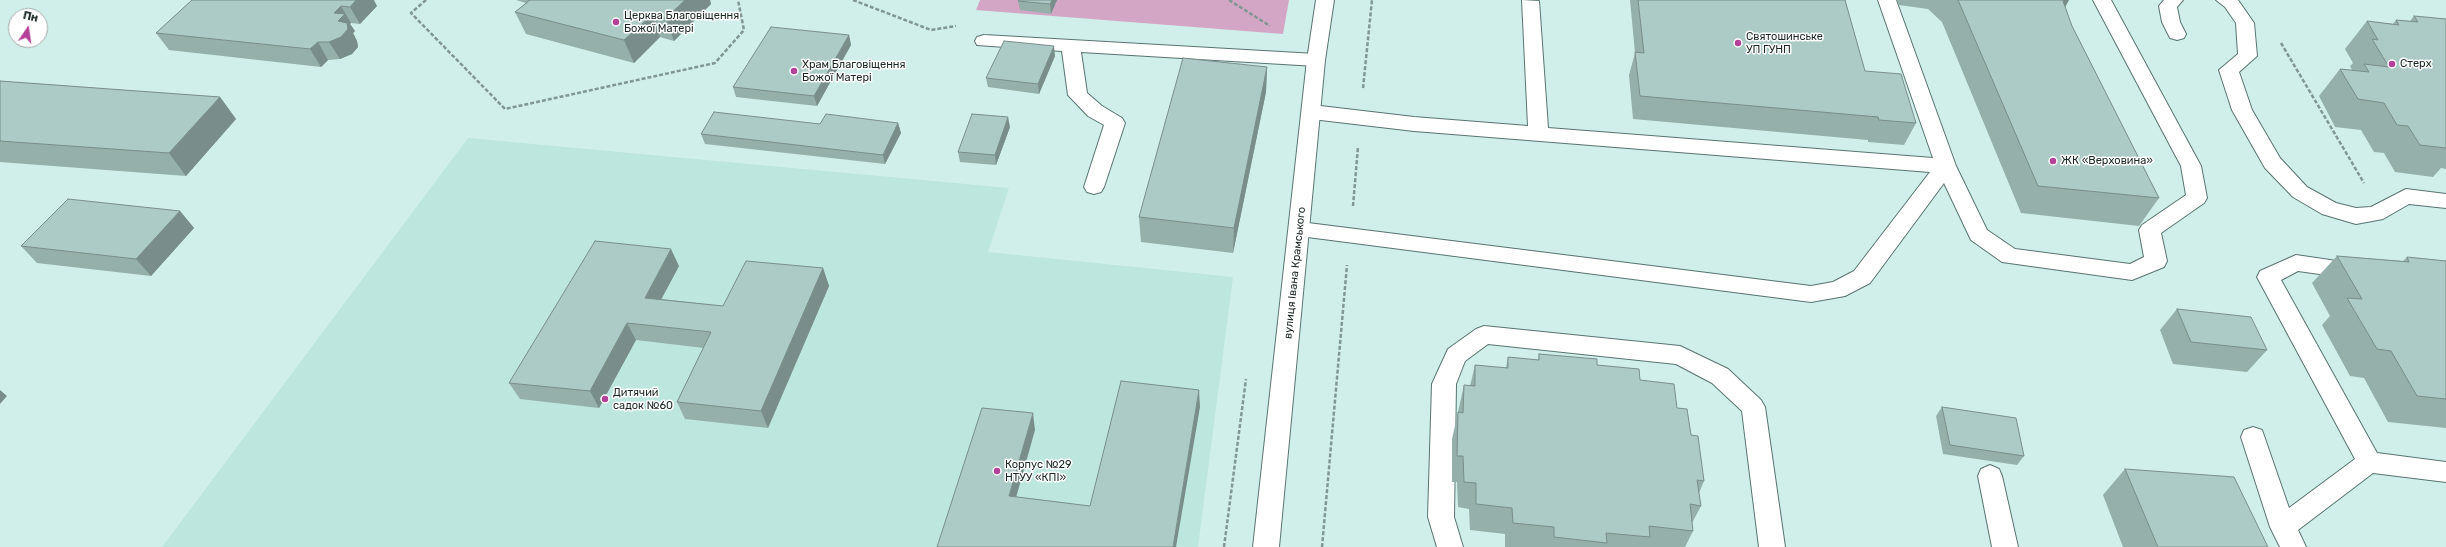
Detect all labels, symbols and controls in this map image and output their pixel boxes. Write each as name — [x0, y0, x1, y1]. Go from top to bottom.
north arrow — [8, 8, 48, 48]
text: Пн — [22, 9, 39, 25]
place label: Церква Благовіщення Божої Матері — [624, 9, 739, 35]
marker: Церква Благовіщення Божої Матері — [611, 17, 621, 27]
place label: Святошинське УП ГУНП — [1746, 30, 1823, 56]
marker: Святошинське УП ГУНП — [1733, 38, 1743, 48]
place label: Стерх — [2400, 57, 2432, 71]
place label: Храм Благовіщення Божої Матері — [802, 58, 906, 84]
marker: Стерх — [2387, 59, 2397, 69]
marker: Храм Благовіщення Божої Матері — [789, 66, 799, 76]
place label: ЖК «Верховина» — [2061, 154, 2153, 168]
marker: ЖК «Верховина» — [2048, 156, 2058, 166]
street label: вулиця Івана Крамського — [1281, 206, 1309, 340]
place label: Дитячий садок №60 — [613, 386, 673, 412]
marker: Дитячий садок №60 — [600, 394, 610, 404]
place label: Корпус №29 НТУУ «КПІ» — [1005, 458, 1071, 484]
marker: Корпус №29 НТУУ «КПІ» — [992, 466, 1002, 476]

